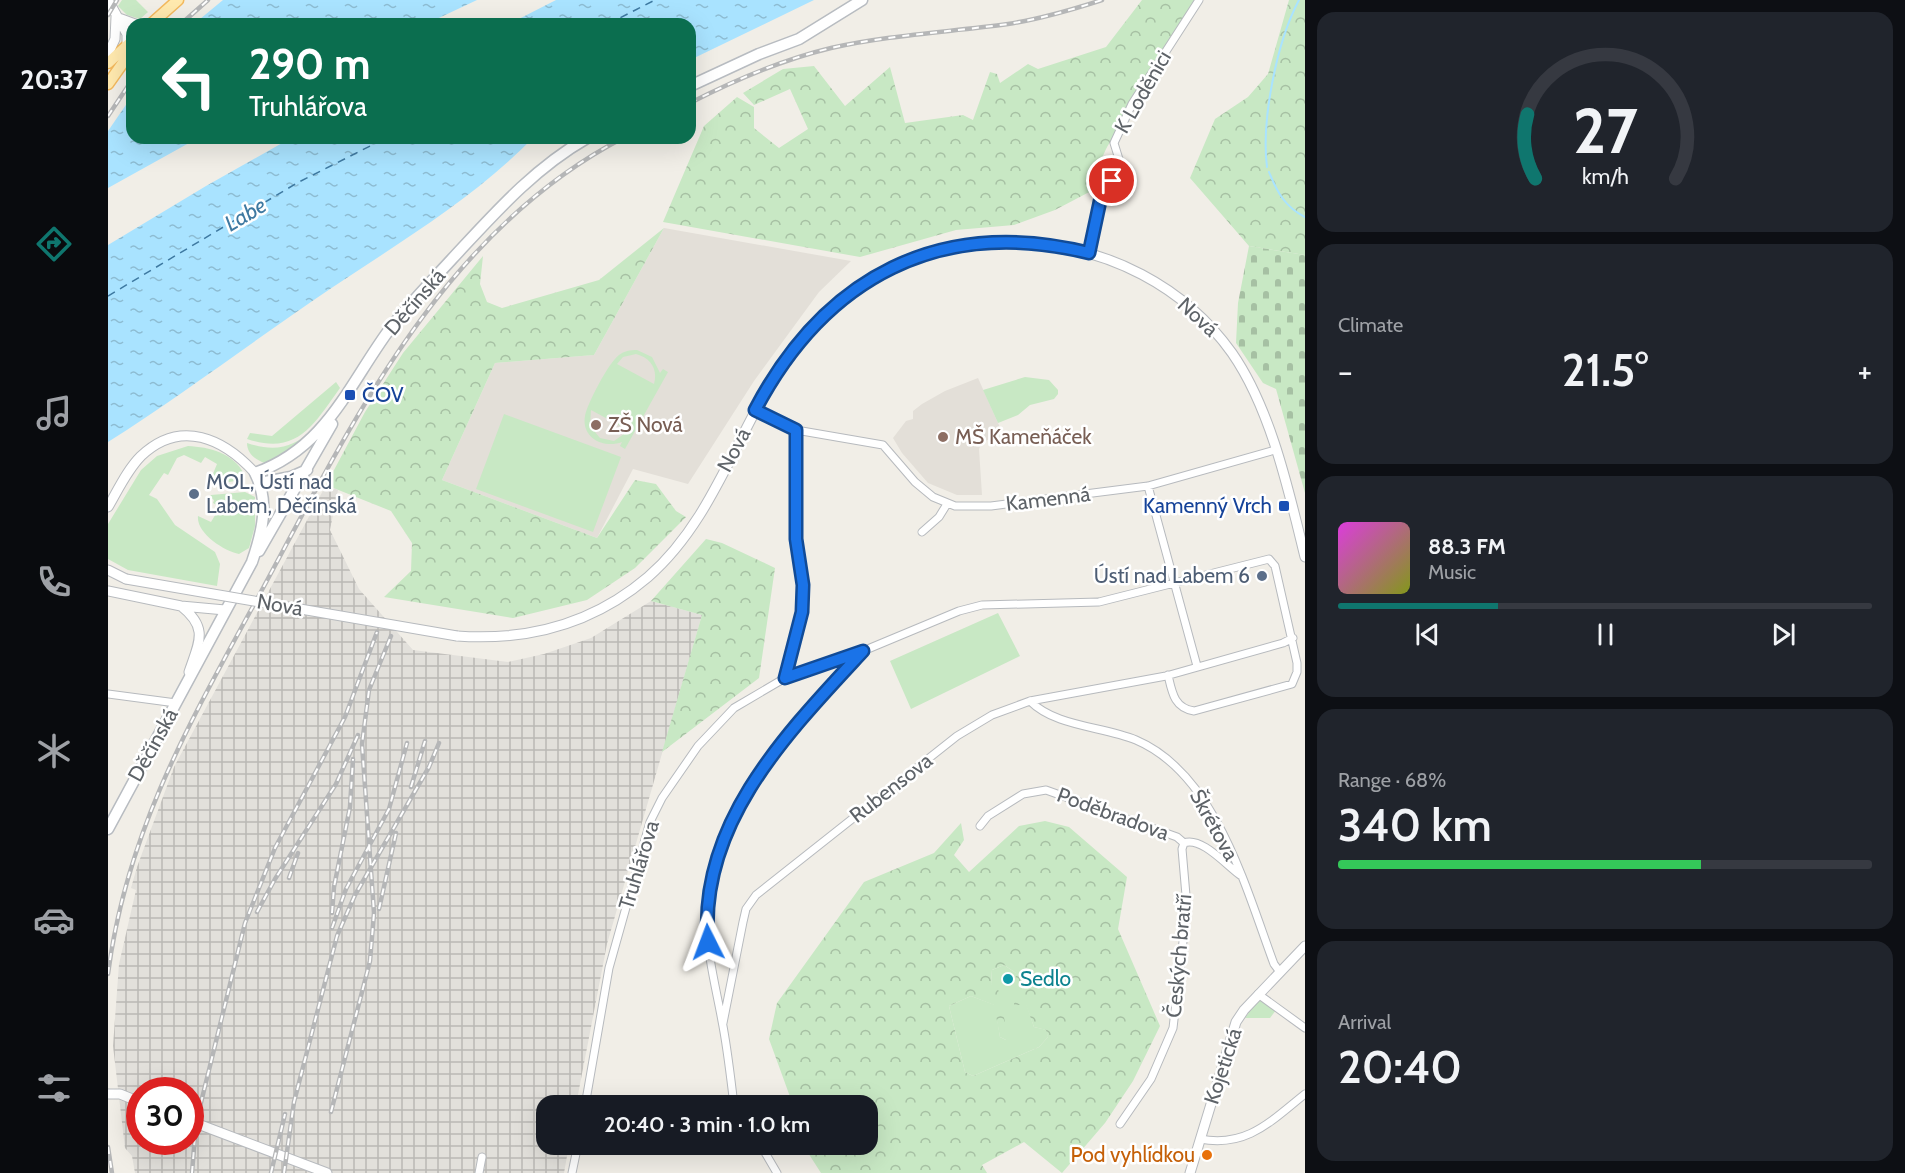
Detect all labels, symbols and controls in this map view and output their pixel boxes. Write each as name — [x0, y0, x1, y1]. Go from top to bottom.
text: 290 m — [249, 38, 370, 90]
icon: left — [150, 42, 228, 120]
street label: K Loděnici — [1109, 46, 1176, 137]
text: 20:37 — [20, 63, 88, 96]
text: Truhlářova — [249, 90, 367, 123]
text: 27 — [1573, 93, 1638, 169]
pin — [1086, 155, 1137, 206]
text: km/h — [1582, 163, 1628, 189]
icon: arrive — [1095, 164, 1128, 197]
water label: Labe — [220, 192, 271, 237]
icon: directions — [33, 223, 75, 265]
street label: Děčínská — [379, 263, 450, 340]
street label: Nová — [1173, 292, 1224, 342]
text: Climate — [1338, 313, 1403, 337]
text: 21.5° — [1562, 343, 1648, 397]
text: − — [1338, 351, 1353, 391]
text: + — [1857, 351, 1872, 391]
place label: ČOV — [362, 382, 404, 407]
marker: ČOV — [343, 388, 357, 402]
icon: music — [33, 392, 75, 434]
place label: ZŠ Nová — [608, 412, 683, 437]
marker: ZŠ Nová — [589, 418, 603, 432]
street label: Nová — [712, 424, 755, 476]
place label: MŠ Kameňáček — [955, 424, 1092, 449]
marker: MŠ Kameňáček — [936, 430, 950, 444]
place label: MOL, Ústí nad Labem, Děčínská — [206, 469, 357, 518]
street label: Kamenná — [1004, 481, 1091, 516]
marker: MOL, Ústí nad Labem, Děčínská — [187, 487, 201, 501]
place label: Kamenný Vrch — [1143, 493, 1272, 518]
marker: Kamenný Vrch — [1277, 499, 1291, 513]
text: 88.3 FM — [1428, 533, 1506, 560]
text: Music — [1428, 560, 1476, 584]
icon: phone — [33, 561, 75, 603]
place label: Ústí nad Labem 6 — [1094, 563, 1250, 588]
marker: Ústí nad Labem 6 — [1255, 569, 1269, 583]
street label: Nová — [255, 588, 305, 621]
icon: previous — [1411, 618, 1444, 651]
icon: pause — [1589, 618, 1622, 651]
icon: next — [1767, 618, 1800, 651]
street label: Děčínská — [122, 704, 183, 786]
icon: climate — [33, 730, 75, 772]
street label: Rubensova — [844, 748, 937, 828]
text: Range · 68% — [1338, 768, 1446, 792]
street label: Poděbradova — [1054, 782, 1173, 845]
street label: Škrétova — [1185, 785, 1244, 865]
text: 340 km — [1338, 798, 1492, 852]
street label: Truhlářova — [613, 817, 664, 912]
street label: Českých bratří — [1161, 893, 1196, 1019]
icon: car — [33, 899, 75, 941]
position arrow — [676, 910, 740, 974]
place label: Sedlo — [1020, 966, 1071, 991]
marker: Sedlo — [1001, 972, 1015, 986]
text: Arrival — [1338, 1010, 1391, 1034]
street label: Kojetická — [1199, 1025, 1247, 1107]
text: 20:40 — [1338, 1040, 1462, 1094]
icon: filters — [33, 1067, 75, 1109]
speed limit sign: 30 — [126, 1077, 204, 1155]
text: 20:40 · 3 min · 1.0 km — [604, 1111, 810, 1138]
place label: Pod vyhlídkou — [1070, 1142, 1195, 1167]
marker: Pod vyhlídkou — [1200, 1148, 1214, 1162]

